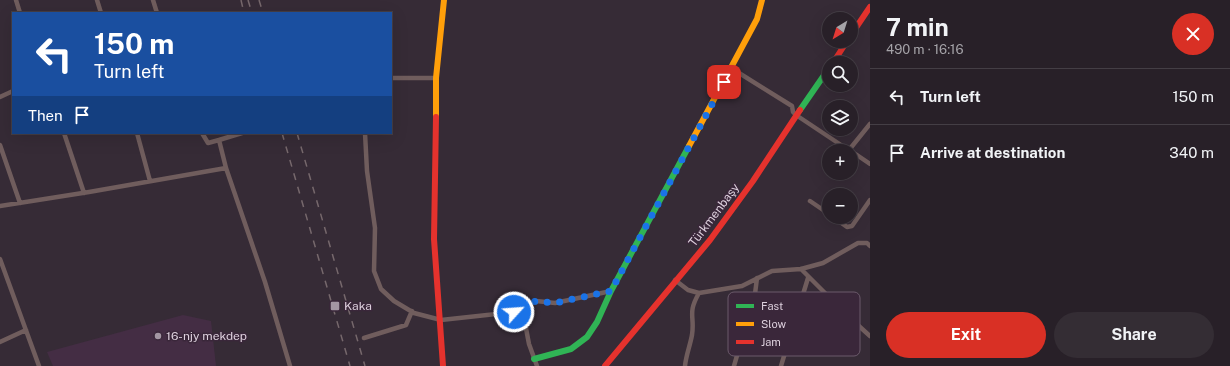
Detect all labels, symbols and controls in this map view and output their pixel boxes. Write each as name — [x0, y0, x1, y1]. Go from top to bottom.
north arrow — [822, 12, 858, 48]
map controls — [822, 12, 858, 224]
text: 7 min — [886, 13, 949, 41]
button: close — [1172, 13, 1214, 55]
text: 150 m — [94, 27, 174, 60]
icon: left — [28, 28, 80, 80]
text: 490 m · 16:16 — [886, 42, 963, 57]
button: search — [822, 56, 858, 92]
text: Turn left — [94, 61, 164, 82]
pin — [707, 65, 741, 99]
icon: arrive — [713, 71, 735, 93]
icon: left — [886, 86, 908, 108]
text: Turn left — [920, 88, 981, 105]
text: 150 m — [1172, 88, 1214, 105]
button: layers — [822, 100, 858, 136]
icon: arrive — [71, 104, 93, 126]
text: Then — [28, 107, 63, 124]
icon: arrive — [886, 142, 908, 164]
button: + — [822, 144, 858, 180]
text: Arrive at destination — [920, 144, 1065, 161]
text: 340 m — [1169, 144, 1214, 161]
street label: Türkmenbaşy — [686, 180, 743, 249]
button: − — [822, 188, 858, 224]
position arrow — [493, 291, 535, 333]
legend — [728, 292, 860, 356]
place label: Kaka — [344, 299, 372, 313]
marker: Kaka — [329, 300, 341, 312]
text: Fast — [761, 300, 783, 312]
button: Exit — [886, 312, 1046, 358]
button: Share — [1054, 312, 1214, 358]
text: Slow — [761, 318, 787, 330]
place label: 16-njy mekdep — [166, 329, 247, 343]
marker: 16-njy mekdep — [153, 331, 163, 341]
text: Jam — [761, 336, 781, 348]

